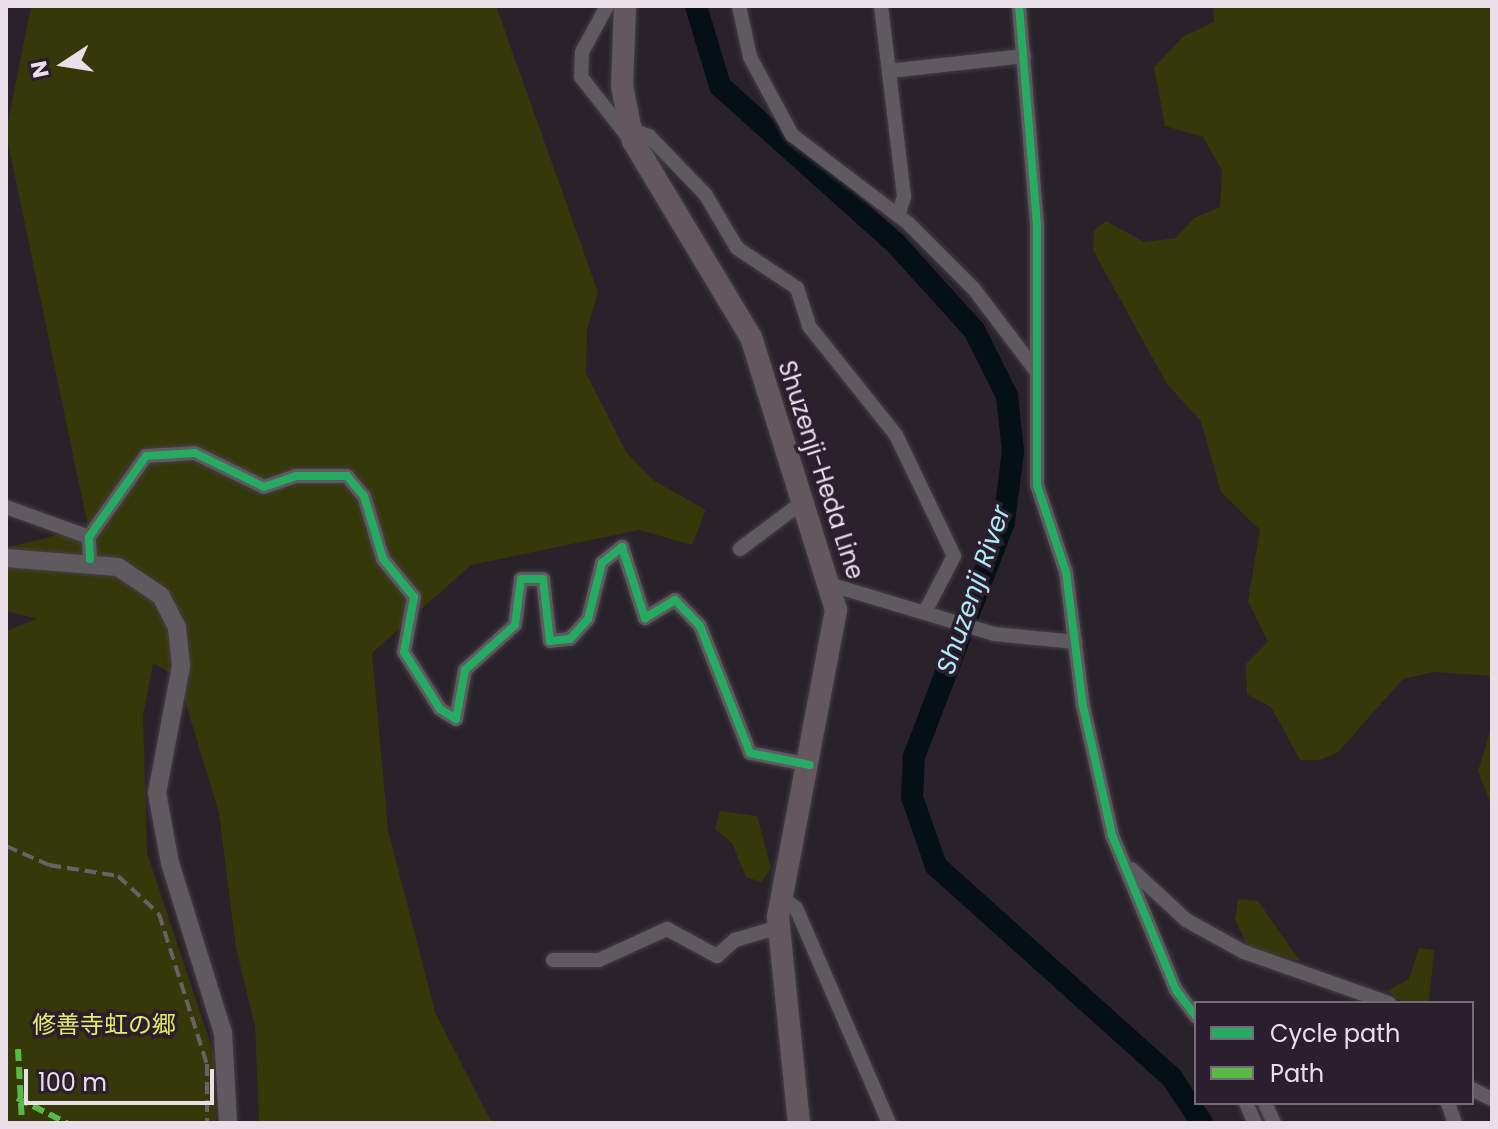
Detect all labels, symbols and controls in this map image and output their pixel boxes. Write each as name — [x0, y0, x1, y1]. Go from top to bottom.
north arrow — [24, 24, 104, 104]
text: N — [23, 58, 57, 80]
street label: Shuzenji-Heda Line — [772, 357, 870, 583]
water label: Shuzenji River — [931, 502, 1017, 678]
legend — [1194, 1001, 1474, 1105]
park label: 修善寺虹の郷 — [32, 1011, 176, 1039]
text: Cycle path — [1270, 1017, 1400, 1050]
scale bar — [28, 1053, 218, 1103]
text: Path — [1270, 1057, 1324, 1090]
text: 100 m — [38, 1066, 107, 1099]

